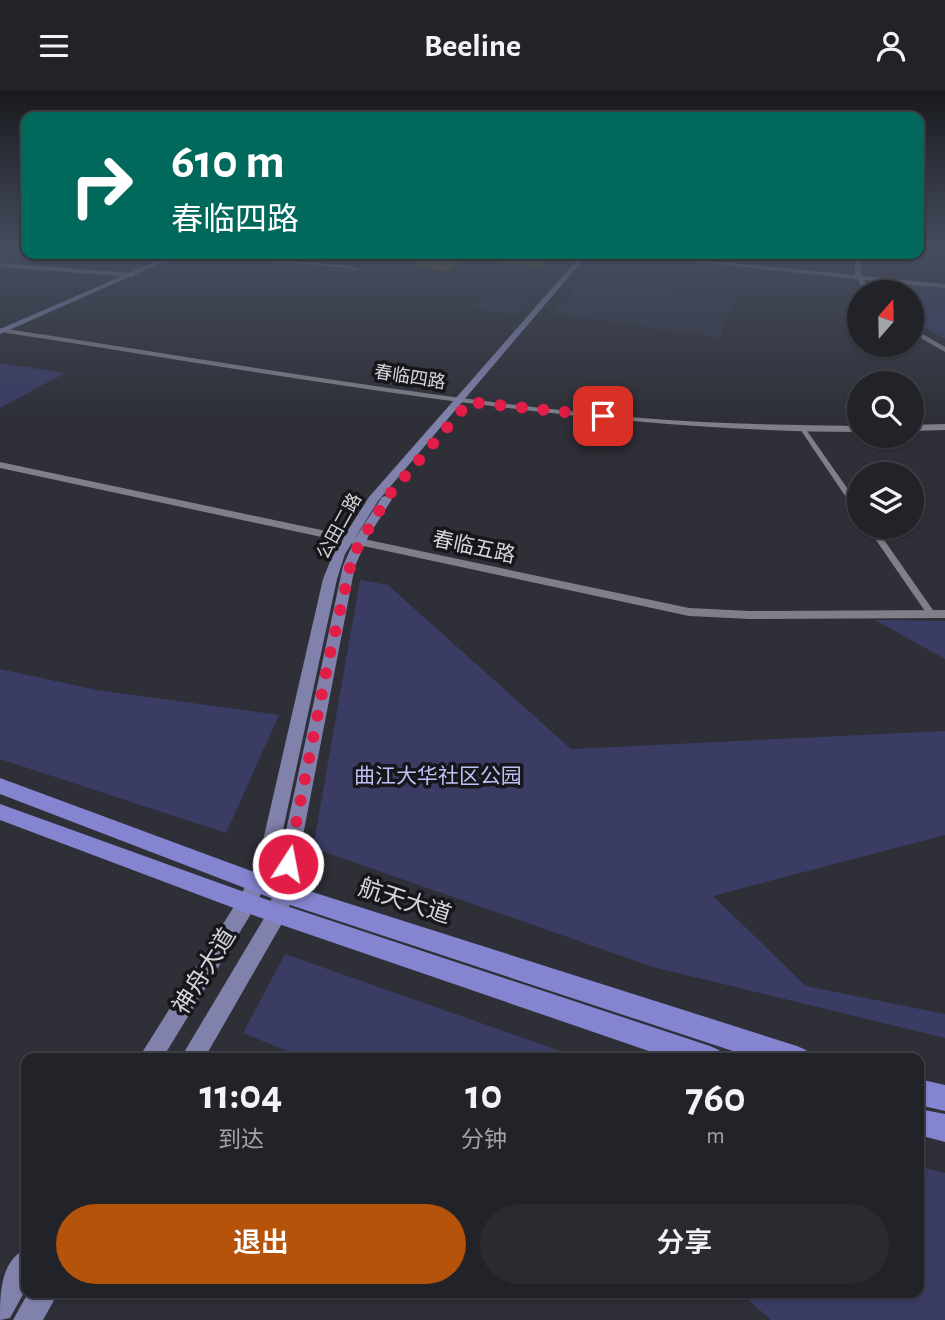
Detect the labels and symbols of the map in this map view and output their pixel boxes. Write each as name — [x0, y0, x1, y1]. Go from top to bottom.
north arrow — [847, 280, 924, 357]
street label: 春临四路 — [373, 361, 447, 393]
pin — [573, 386, 633, 446]
street label: 公田二路 — [313, 490, 365, 562]
street label: 春临五路 — [431, 528, 517, 566]
park label: 曲江大华社区公园 — [354, 765, 522, 787]
position arrow — [251, 827, 325, 901]
street label: 航天大道 — [355, 874, 455, 928]
street label: 神舟大道 — [168, 923, 240, 1019]

